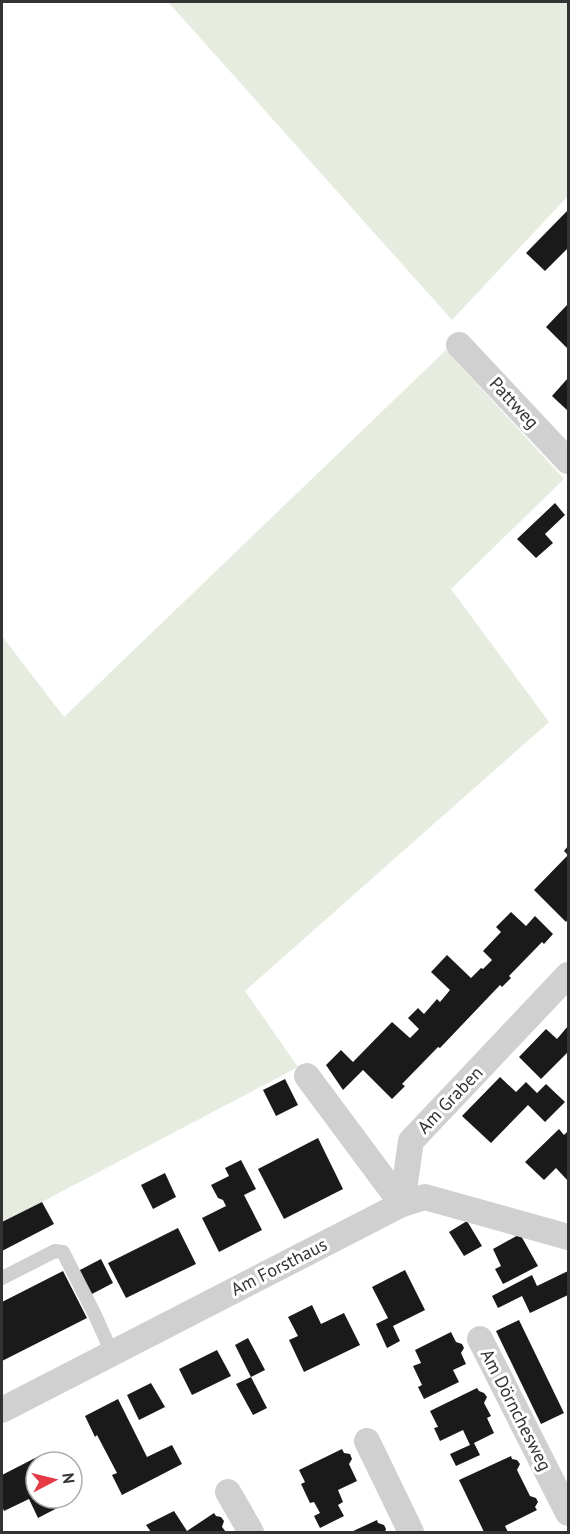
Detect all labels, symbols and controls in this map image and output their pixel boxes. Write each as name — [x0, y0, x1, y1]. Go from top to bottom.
street label: Pattweg — [485, 372, 544, 433]
street label: Am Graben — [412, 1061, 487, 1138]
street label: Am Forsthaus — [227, 1233, 331, 1301]
street label: Am Dörnchesweg — [476, 1345, 557, 1475]
north arrow — [24, 1450, 84, 1510]
text: N — [58, 1472, 79, 1485]

